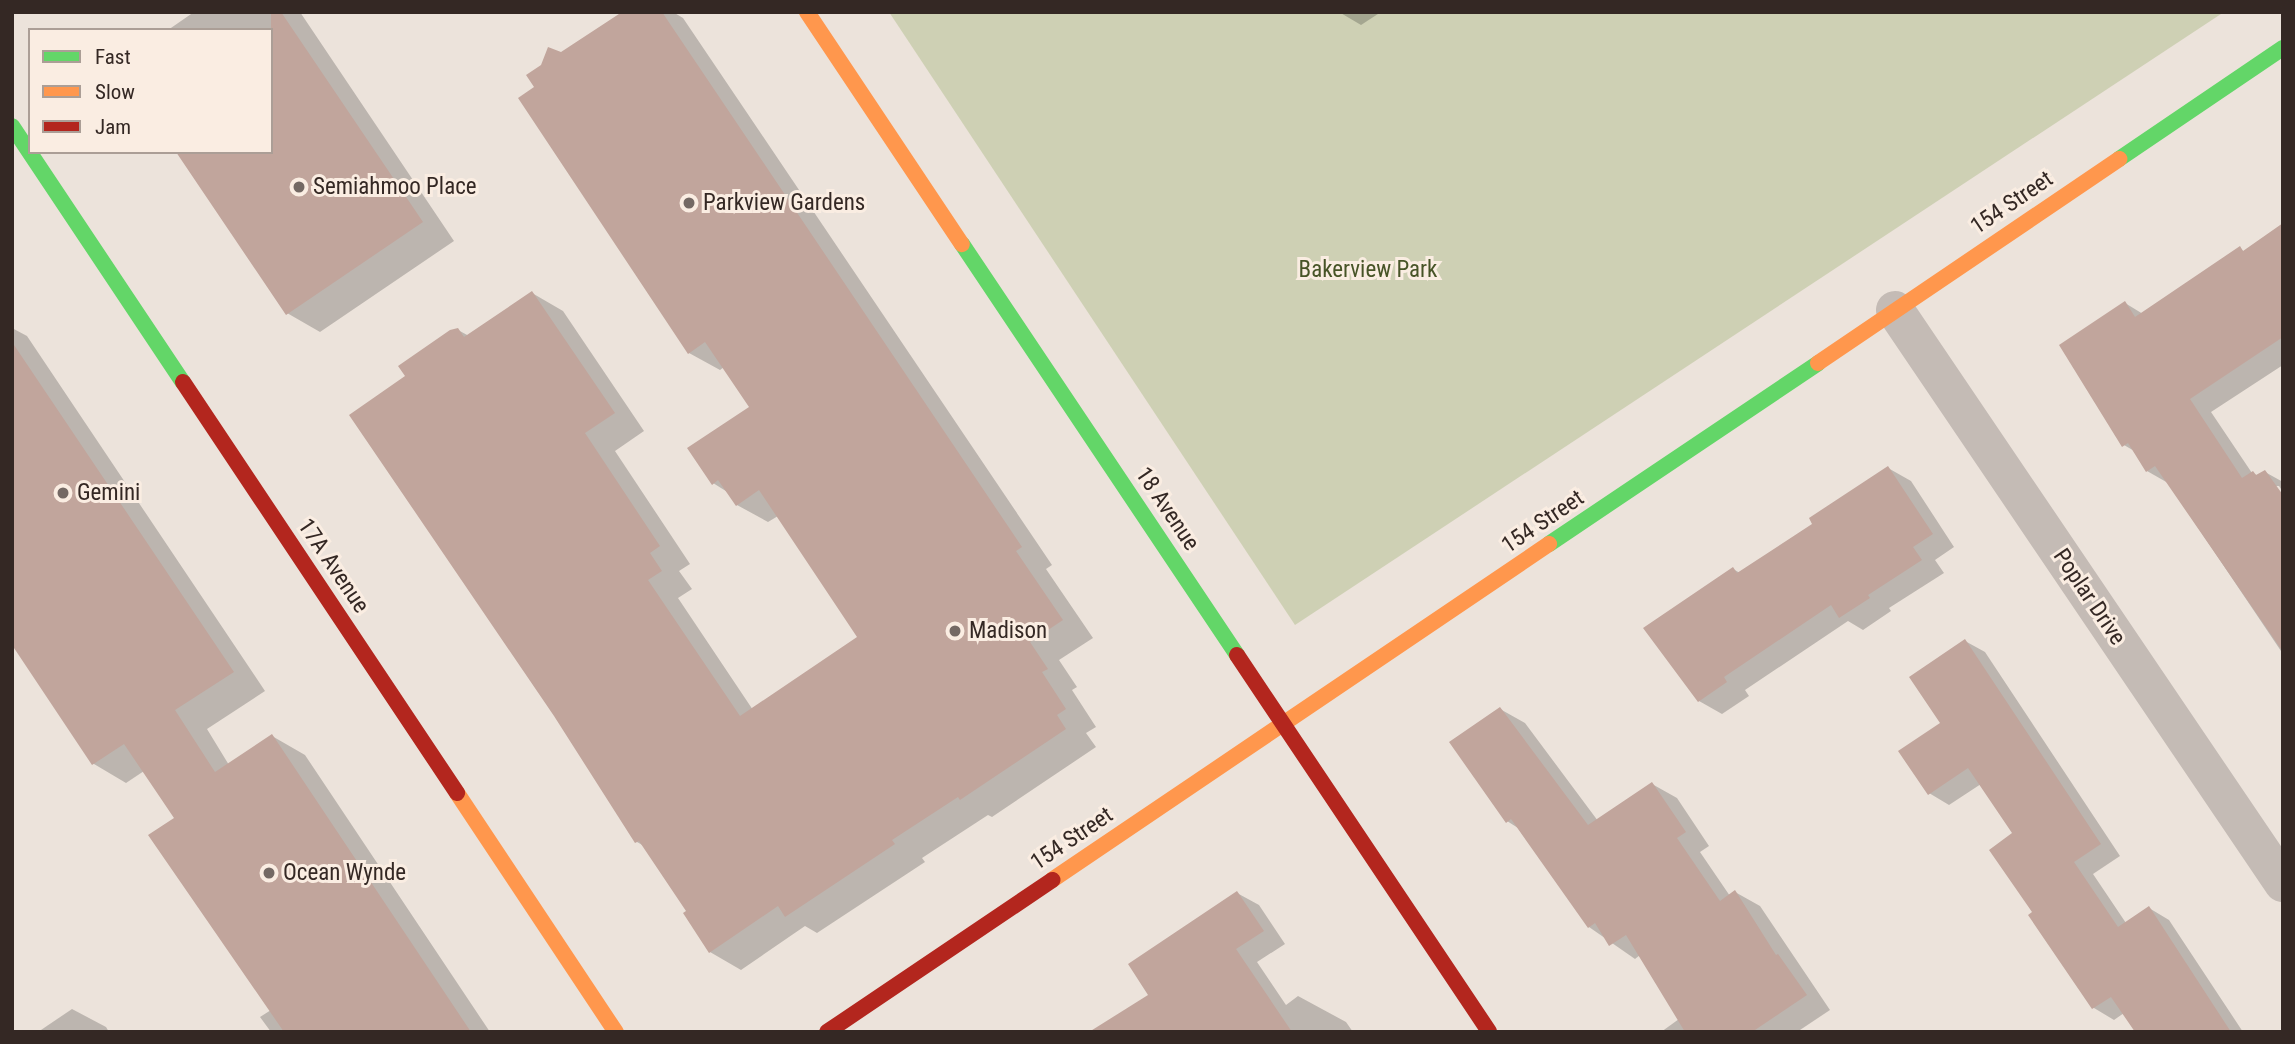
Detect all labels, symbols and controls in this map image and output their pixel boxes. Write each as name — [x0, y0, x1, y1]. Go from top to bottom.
legend — [28, 28, 273, 154]
text: Fast — [95, 45, 131, 69]
text: Slow — [95, 80, 135, 104]
text: Jam — [95, 115, 131, 139]
street label: 154 Street — [1966, 165, 2058, 241]
place label: Semiahmoo Place — [313, 173, 477, 201]
marker: Semiahmoo Place — [291, 179, 307, 195]
place label: Parkview Gardens — [703, 189, 865, 217]
marker: Parkview Gardens — [681, 195, 697, 211]
park label: Bakerview Park — [1299, 256, 1437, 284]
street label: 18 Avenue — [1129, 462, 1205, 556]
place label: Gemini — [77, 479, 140, 507]
street label: 154 Street — [1497, 484, 1589, 560]
marker: Gemini — [55, 485, 71, 501]
street label: 17A Avenue — [292, 514, 374, 618]
street label: Poplar Drive — [2047, 544, 2131, 650]
place label: Madison — [969, 617, 1047, 645]
marker: Madison — [947, 623, 963, 639]
street label: 154 Street — [1026, 801, 1118, 877]
place label: Ocean Wynde — [283, 859, 406, 887]
marker: Ocean Wynde — [261, 865, 277, 881]

